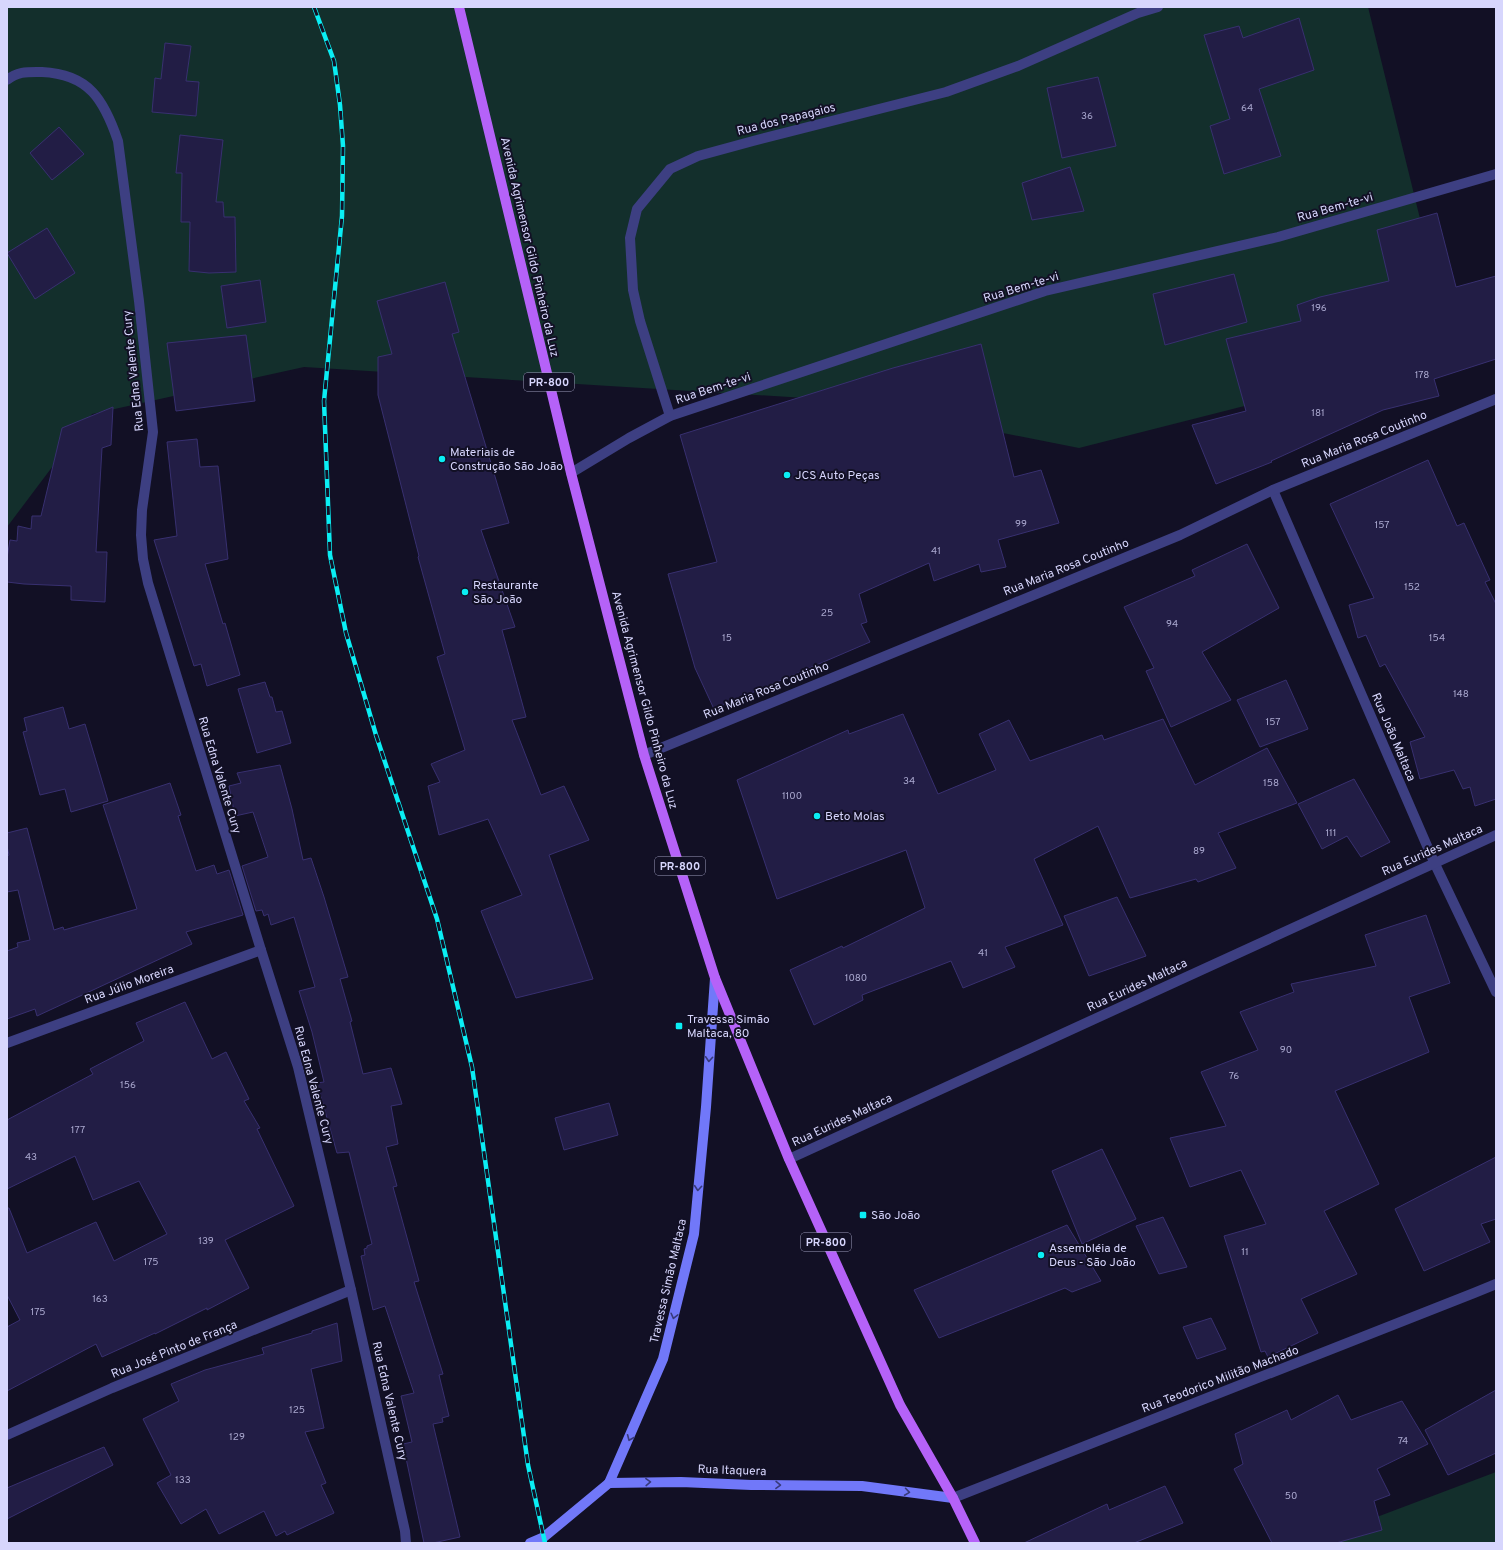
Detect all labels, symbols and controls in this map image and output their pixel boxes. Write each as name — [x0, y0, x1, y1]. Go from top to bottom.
street label: Rua dos Papagaios — [735, 100, 837, 140]
house number: 64 — [1241, 102, 1253, 115]
house number: 36 — [1081, 110, 1093, 123]
street label: Avenida Agrimensor Gildo Pinheiro da Luz — [496, 136, 562, 359]
street label: Rua Bem-te-vi — [1296, 190, 1375, 226]
street label: Rua Bem-te-vi — [982, 269, 1061, 307]
house number: 196 — [1311, 302, 1327, 315]
street label: Rua Edna Valente Cury — [120, 310, 148, 432]
street label: Rua Bem-te-vi — [674, 369, 753, 409]
house number: 178 — [1415, 369, 1429, 382]
road number: PR-800 — [524, 373, 574, 391]
street label: Rua Maria Rosa Coutinho — [1299, 407, 1430, 472]
house number: 181 — [1311, 407, 1325, 420]
place label: Materiais de Construção São João — [450, 445, 563, 475]
marker: Materiais de Construção São João — [437, 454, 447, 464]
place label: JCS Auto Peças — [795, 468, 880, 484]
marker: JCS Auto Peças — [782, 470, 792, 480]
house number: 99 — [1015, 518, 1027, 531]
house number: 157 — [1374, 519, 1390, 532]
street label: Rua Maria Rosa Coutinho — [1001, 535, 1132, 600]
house number: 41 — [931, 545, 941, 558]
place label: Restaurante São João — [473, 578, 538, 608]
house number: 152 — [1404, 581, 1420, 594]
marker: Restaurante São João — [460, 587, 470, 597]
street label: Avenida Agrimensor Gildo Pinheiro da Luz — [607, 589, 681, 811]
house number: 25 — [821, 607, 833, 620]
house number: 94 — [1166, 618, 1178, 631]
house number: 15 — [722, 632, 732, 645]
house number: 154 — [1429, 632, 1445, 645]
street label: Rua Maria Rosa Coutinho — [701, 658, 832, 723]
house number: 148 — [1453, 688, 1469, 701]
street label: Rua João Maltaca — [1367, 691, 1419, 784]
street label: Rua Edna Valente Cury — [194, 715, 244, 836]
house number: 157 — [1265, 716, 1281, 729]
house number: 34 — [903, 775, 915, 788]
house number: 158 — [1263, 777, 1279, 790]
house number: 1100 — [782, 790, 802, 803]
place label: Beto Molas — [825, 809, 885, 825]
marker: Beto Molas — [812, 811, 822, 821]
street label: Rua Eurides Maltaca — [1379, 821, 1485, 880]
house number: 111 — [1325, 827, 1337, 840]
house number: 89 — [1193, 845, 1205, 858]
road number: PR-800 — [655, 857, 705, 875]
house number: 41 — [978, 947, 988, 960]
street label: Rua Eurides Maltaca — [1085, 956, 1190, 1016]
street label: Rua Júlio Moreira — [83, 961, 176, 1008]
house number: 1080 — [845, 972, 867, 985]
place label: Travessa Simão Maltaca, 80 — [687, 1012, 770, 1042]
marker: Travessa Simão Maltaca, 80 — [674, 1021, 684, 1031]
street label: Rua Edna Valente Cury — [290, 1024, 337, 1146]
house number: 90 — [1280, 1044, 1292, 1057]
one-way arrow — [705, 1056, 714, 1062]
house number: 76 — [1229, 1070, 1239, 1083]
house number: 156 — [120, 1079, 136, 1092]
street label: Rua Eurides Maltaca — [790, 1091, 895, 1151]
house number: 177 — [71, 1124, 85, 1137]
house number: 43 — [25, 1151, 37, 1164]
one-way arrow — [694, 1185, 703, 1191]
place label: São João — [871, 1208, 921, 1224]
marker: São João — [858, 1210, 868, 1220]
street label: Travessa Simão Maltaca — [647, 1217, 691, 1345]
road number: PR-800 — [801, 1233, 851, 1251]
house number: 139 — [198, 1235, 214, 1248]
place label: Assembléia de Deus - São João — [1049, 1241, 1136, 1271]
house number: 11 — [1241, 1246, 1249, 1259]
marker: Assembléia de Deus - São João — [1036, 1250, 1046, 1260]
house number: 175 — [143, 1256, 159, 1269]
house number: 163 — [92, 1293, 108, 1306]
house number: 175 — [30, 1306, 46, 1319]
one-way arrow — [670, 1312, 679, 1319]
street label: Rua José Pinto de França — [109, 1317, 240, 1383]
street label: Rua Edna Valente Cury — [368, 1340, 411, 1462]
street label: Rua Teodorico Militão Machado — [1140, 1342, 1301, 1417]
house number: 125 — [289, 1404, 305, 1417]
house number: 129 — [229, 1431, 245, 1444]
one-way arrow — [627, 1433, 635, 1441]
house number: 74 — [1398, 1435, 1408, 1448]
street label: Rua Itaquera — [697, 1462, 767, 1480]
house number: 133 — [175, 1474, 191, 1487]
one-way arrow — [645, 1478, 651, 1487]
one-way arrow — [775, 1481, 781, 1489]
one-way arrow — [904, 1487, 910, 1496]
house number: 50 — [1285, 1490, 1297, 1503]

